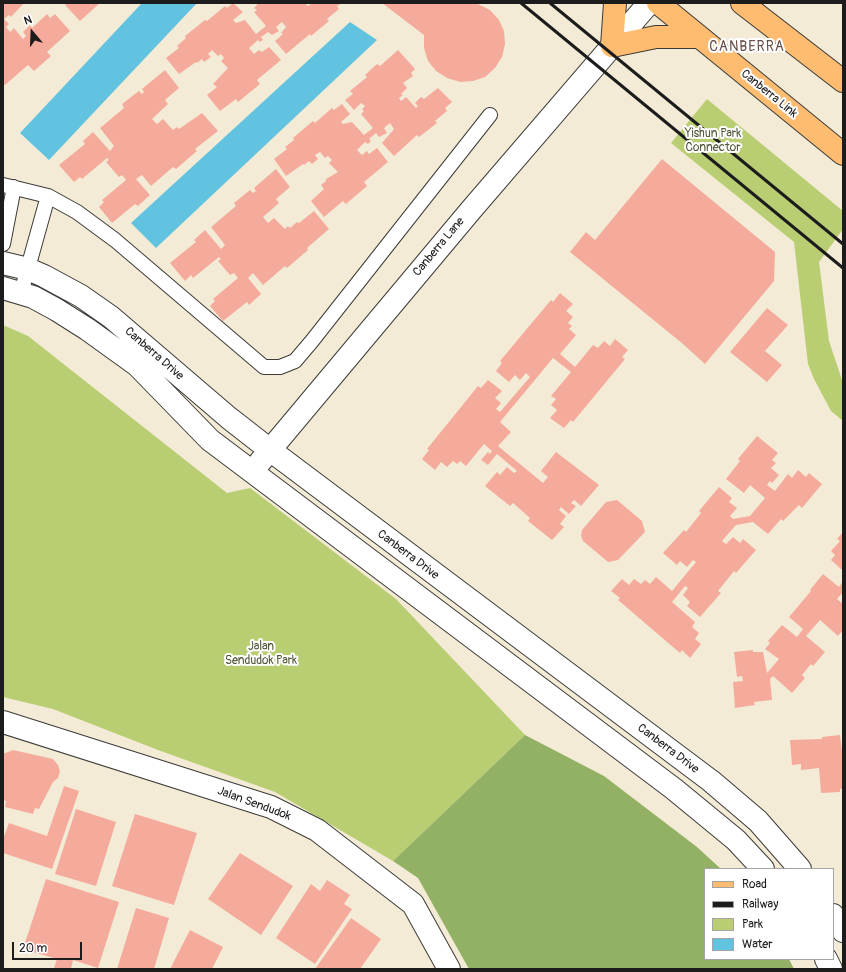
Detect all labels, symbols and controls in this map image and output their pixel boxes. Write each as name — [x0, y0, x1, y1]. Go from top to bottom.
north arrow — [12, 12, 52, 52]
text: N — [22, 13, 34, 28]
district label: CANBERRA — [709, 39, 785, 55]
street label: Canberra Link — [738, 67, 800, 121]
park label: Yishun Park Connector — [685, 127, 741, 155]
street label: Canberra Lane — [410, 215, 468, 279]
street label: Canberra Drive — [122, 324, 186, 384]
street label: Canberra Drive — [374, 527, 442, 583]
park label: Jalan Sendudok Park — [225, 640, 297, 668]
street label: Canberra Drive — [634, 721, 702, 777]
street label: Jalan Sendudok — [215, 784, 293, 824]
legend — [704, 868, 834, 960]
text: Road — [742, 877, 767, 892]
text: Railway — [742, 897, 778, 912]
text: Park — [742, 917, 763, 932]
scale bar — [14, 934, 84, 960]
text: Water — [742, 937, 773, 952]
text: 20 m — [19, 941, 47, 956]

